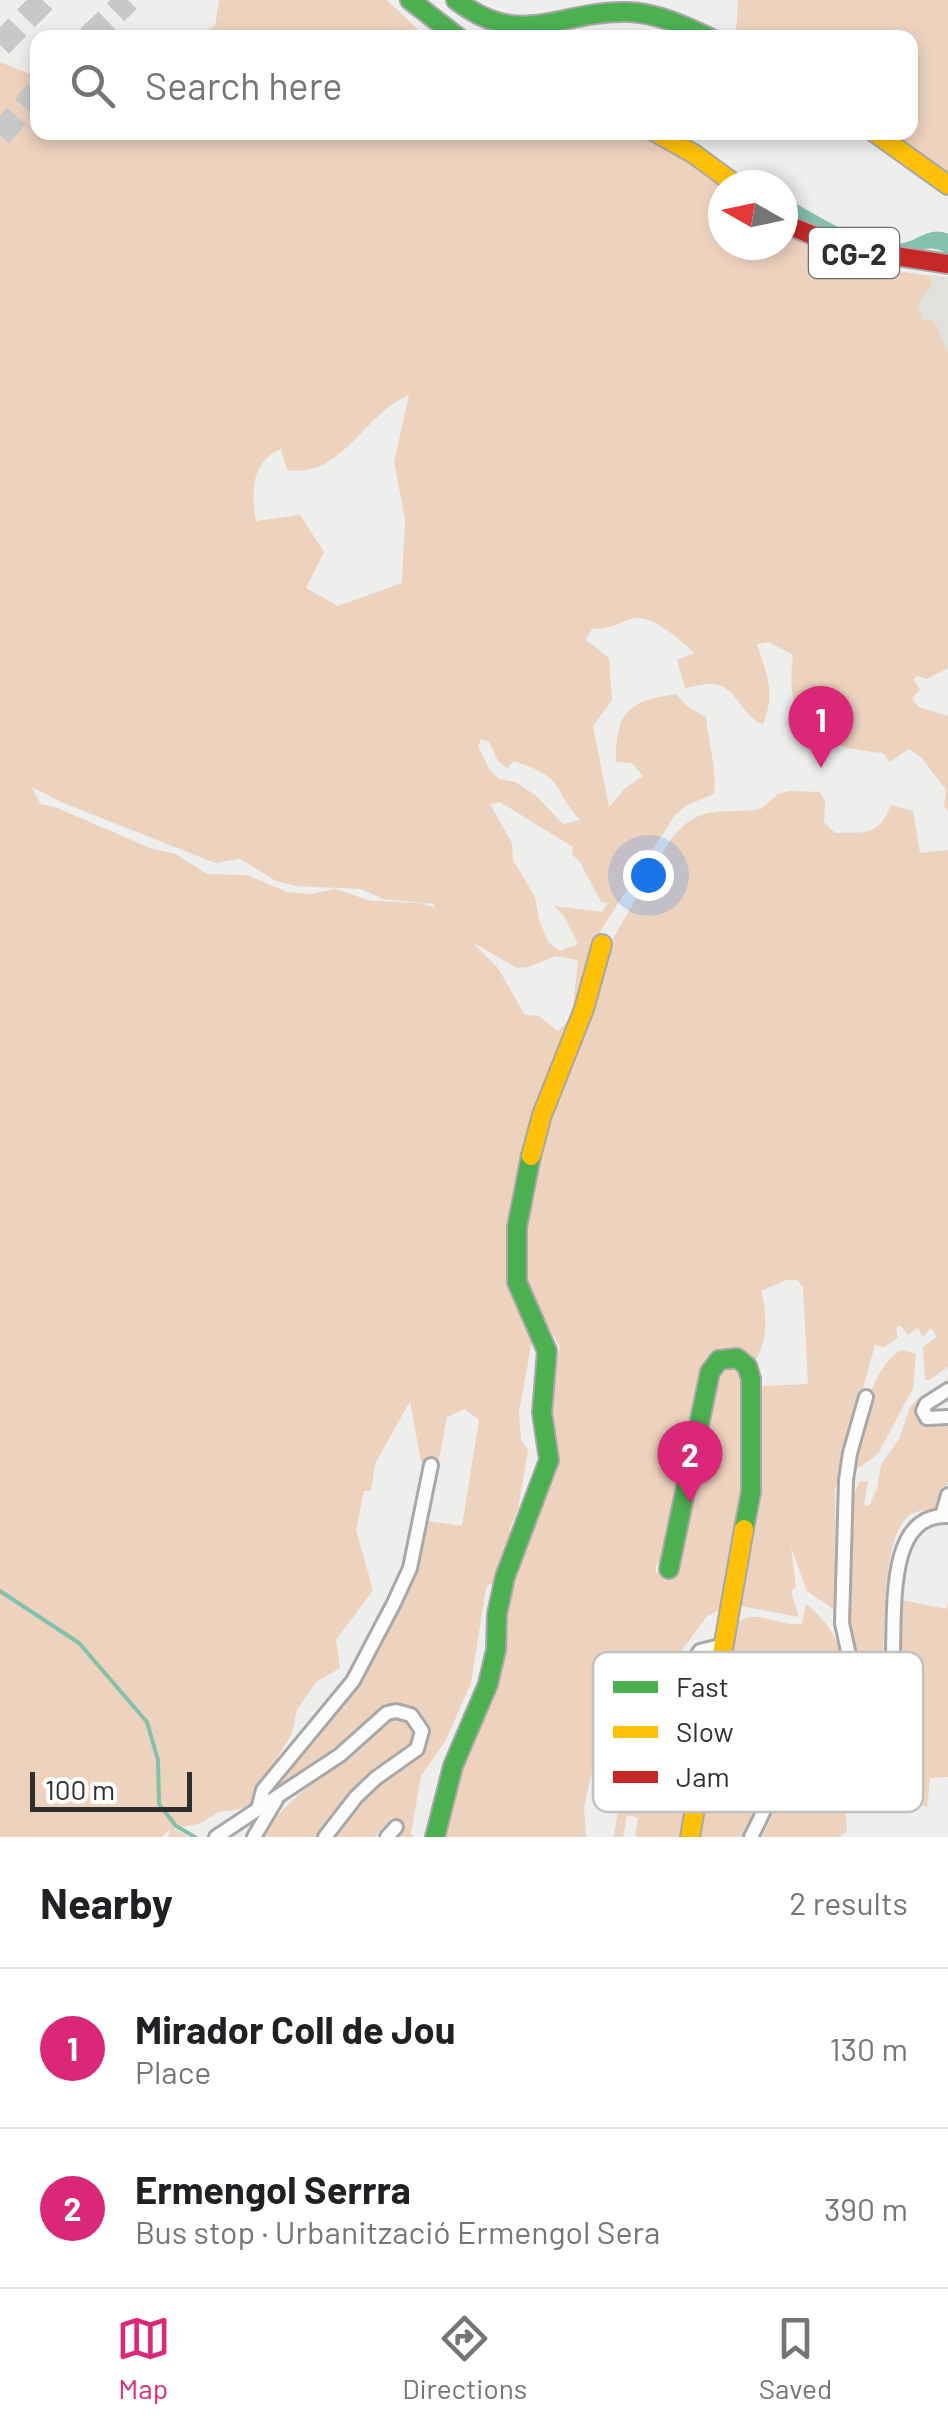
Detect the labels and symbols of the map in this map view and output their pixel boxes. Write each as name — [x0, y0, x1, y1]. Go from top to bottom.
north arrow — [708, 170, 798, 260]
road number: CG-2 — [809, 228, 899, 278]
pin: 1 — [788, 686, 854, 768]
your location — [623, 850, 674, 901]
pin: 2 — [658, 1420, 722, 1503]
legend — [593, 1652, 923, 1812]
text: Fast — [676, 1669, 729, 1703]
text: Slow — [676, 1714, 734, 1748]
text: Jam — [676, 1759, 730, 1793]
scale bar — [30, 1767, 192, 1812]

